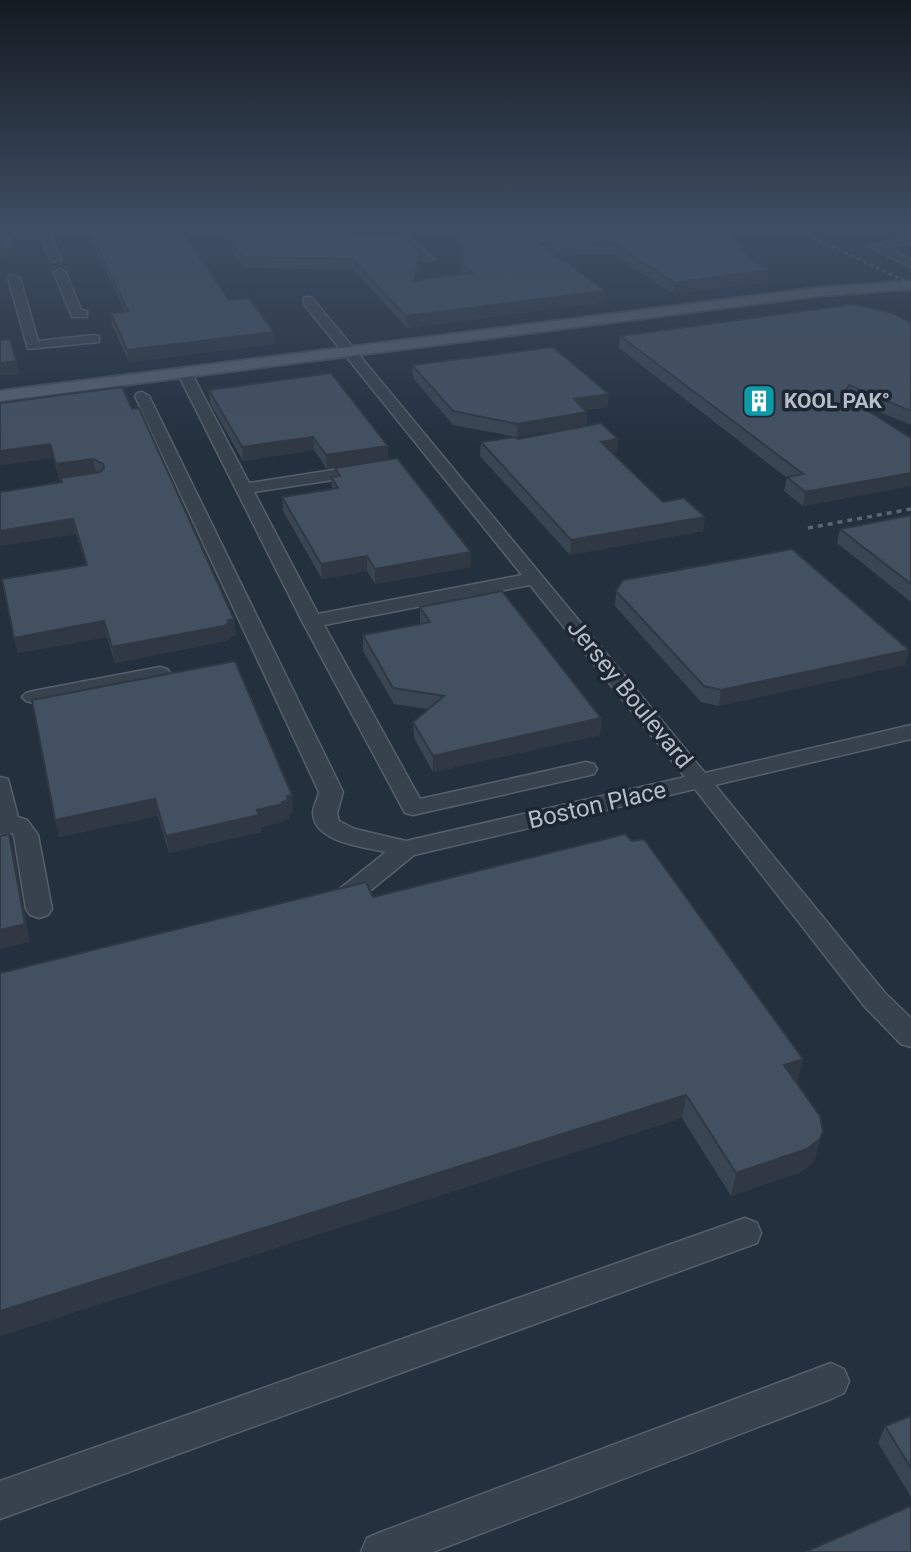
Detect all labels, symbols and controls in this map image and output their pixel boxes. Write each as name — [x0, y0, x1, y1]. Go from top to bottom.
building icon: KOOL PAK° — [740, 382, 778, 420]
place label: KOOL PAK° — [784, 389, 890, 413]
street label: Jersey Boulevard — [562, 614, 698, 774]
street label: Boston Place — [525, 776, 669, 834]

